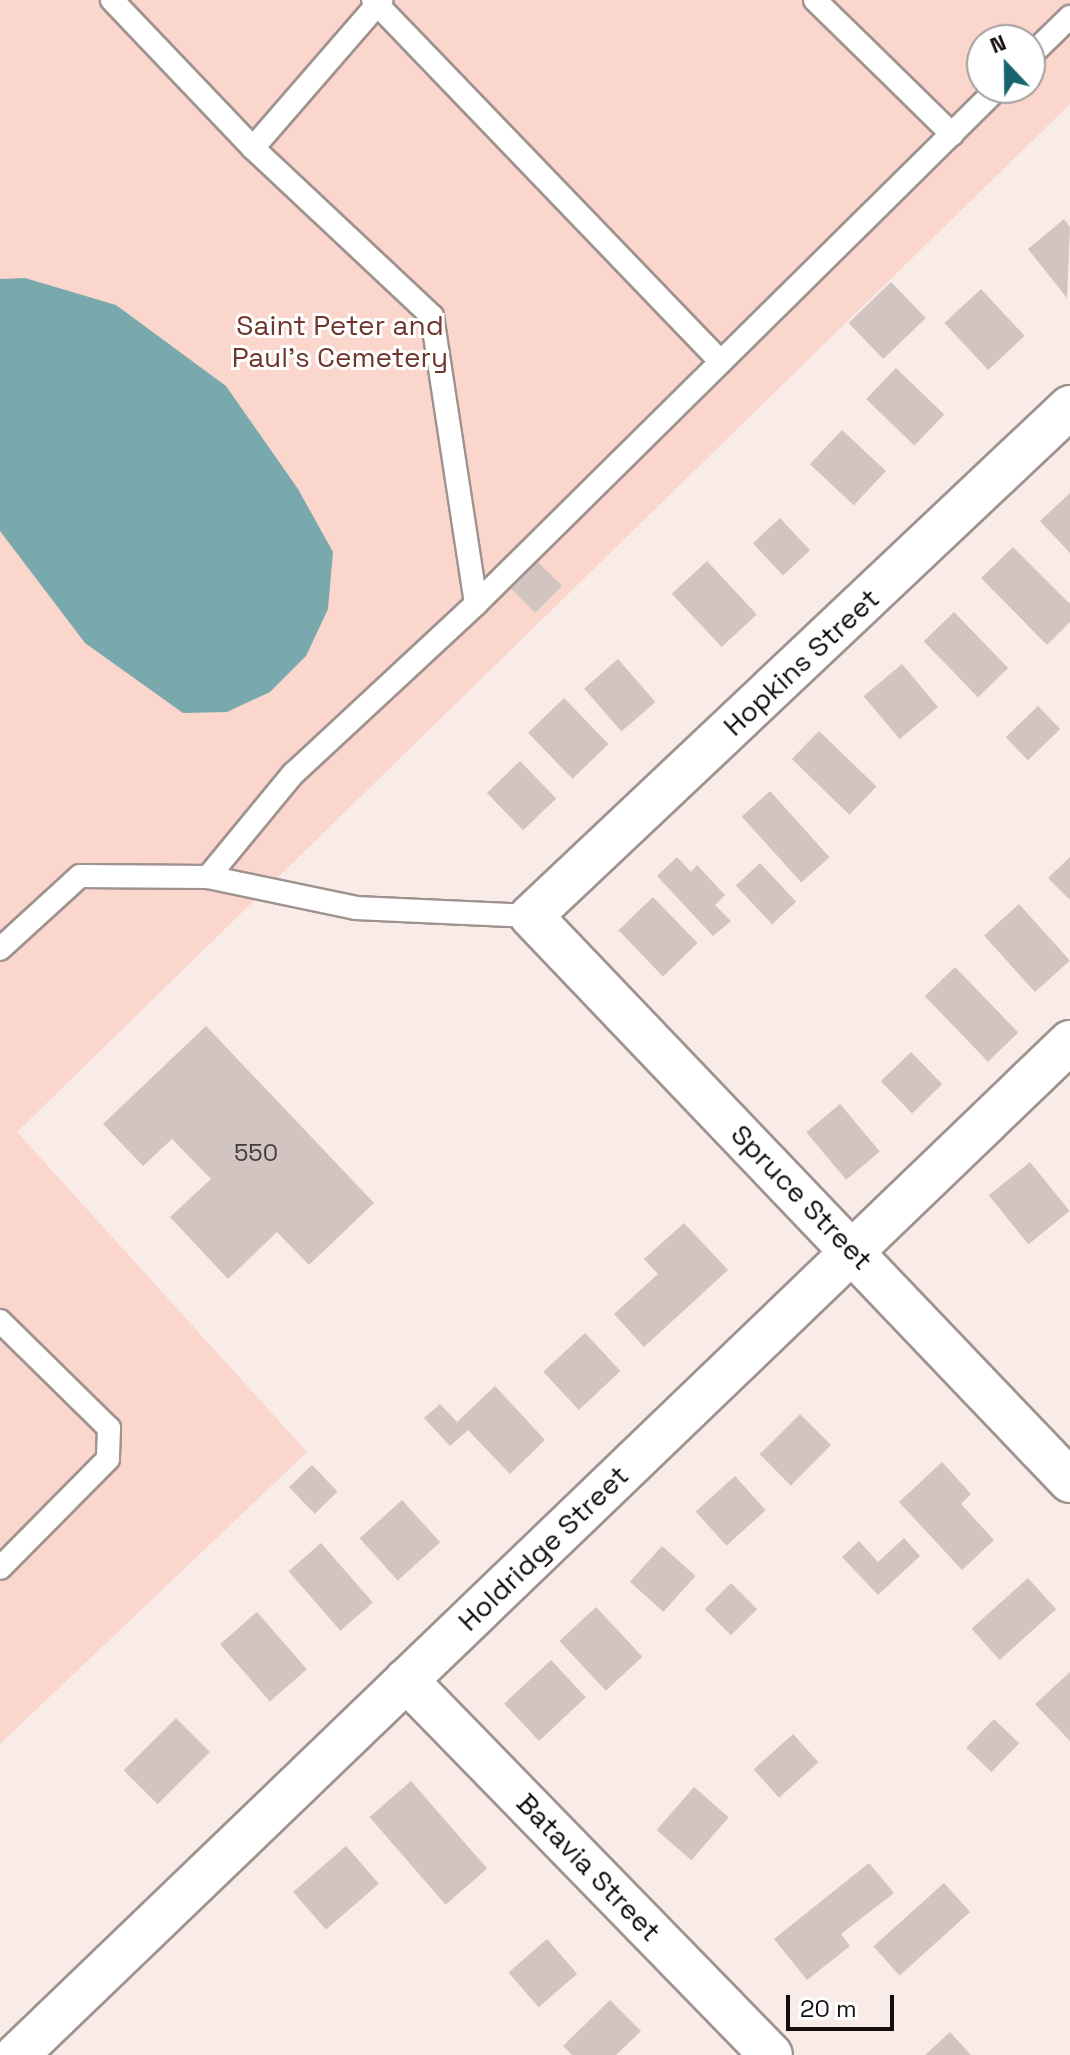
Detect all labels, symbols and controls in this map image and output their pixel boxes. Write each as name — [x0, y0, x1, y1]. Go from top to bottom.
north arrow — [966, 24, 1046, 104]
text: N — [986, 28, 1010, 59]
park label: Saint Peter and Paul's Cemetery — [232, 308, 448, 374]
street label: Hopkins Street — [716, 581, 886, 743]
street label: Spruce Street — [724, 1117, 880, 1277]
house number: 550 — [234, 1139, 278, 1167]
street label: Holdridge Street — [451, 1458, 635, 1638]
street label: Batavia Street — [510, 1786, 668, 1948]
scale bar — [790, 1979, 898, 2029]
text: 20 m — [800, 1993, 857, 2024]

